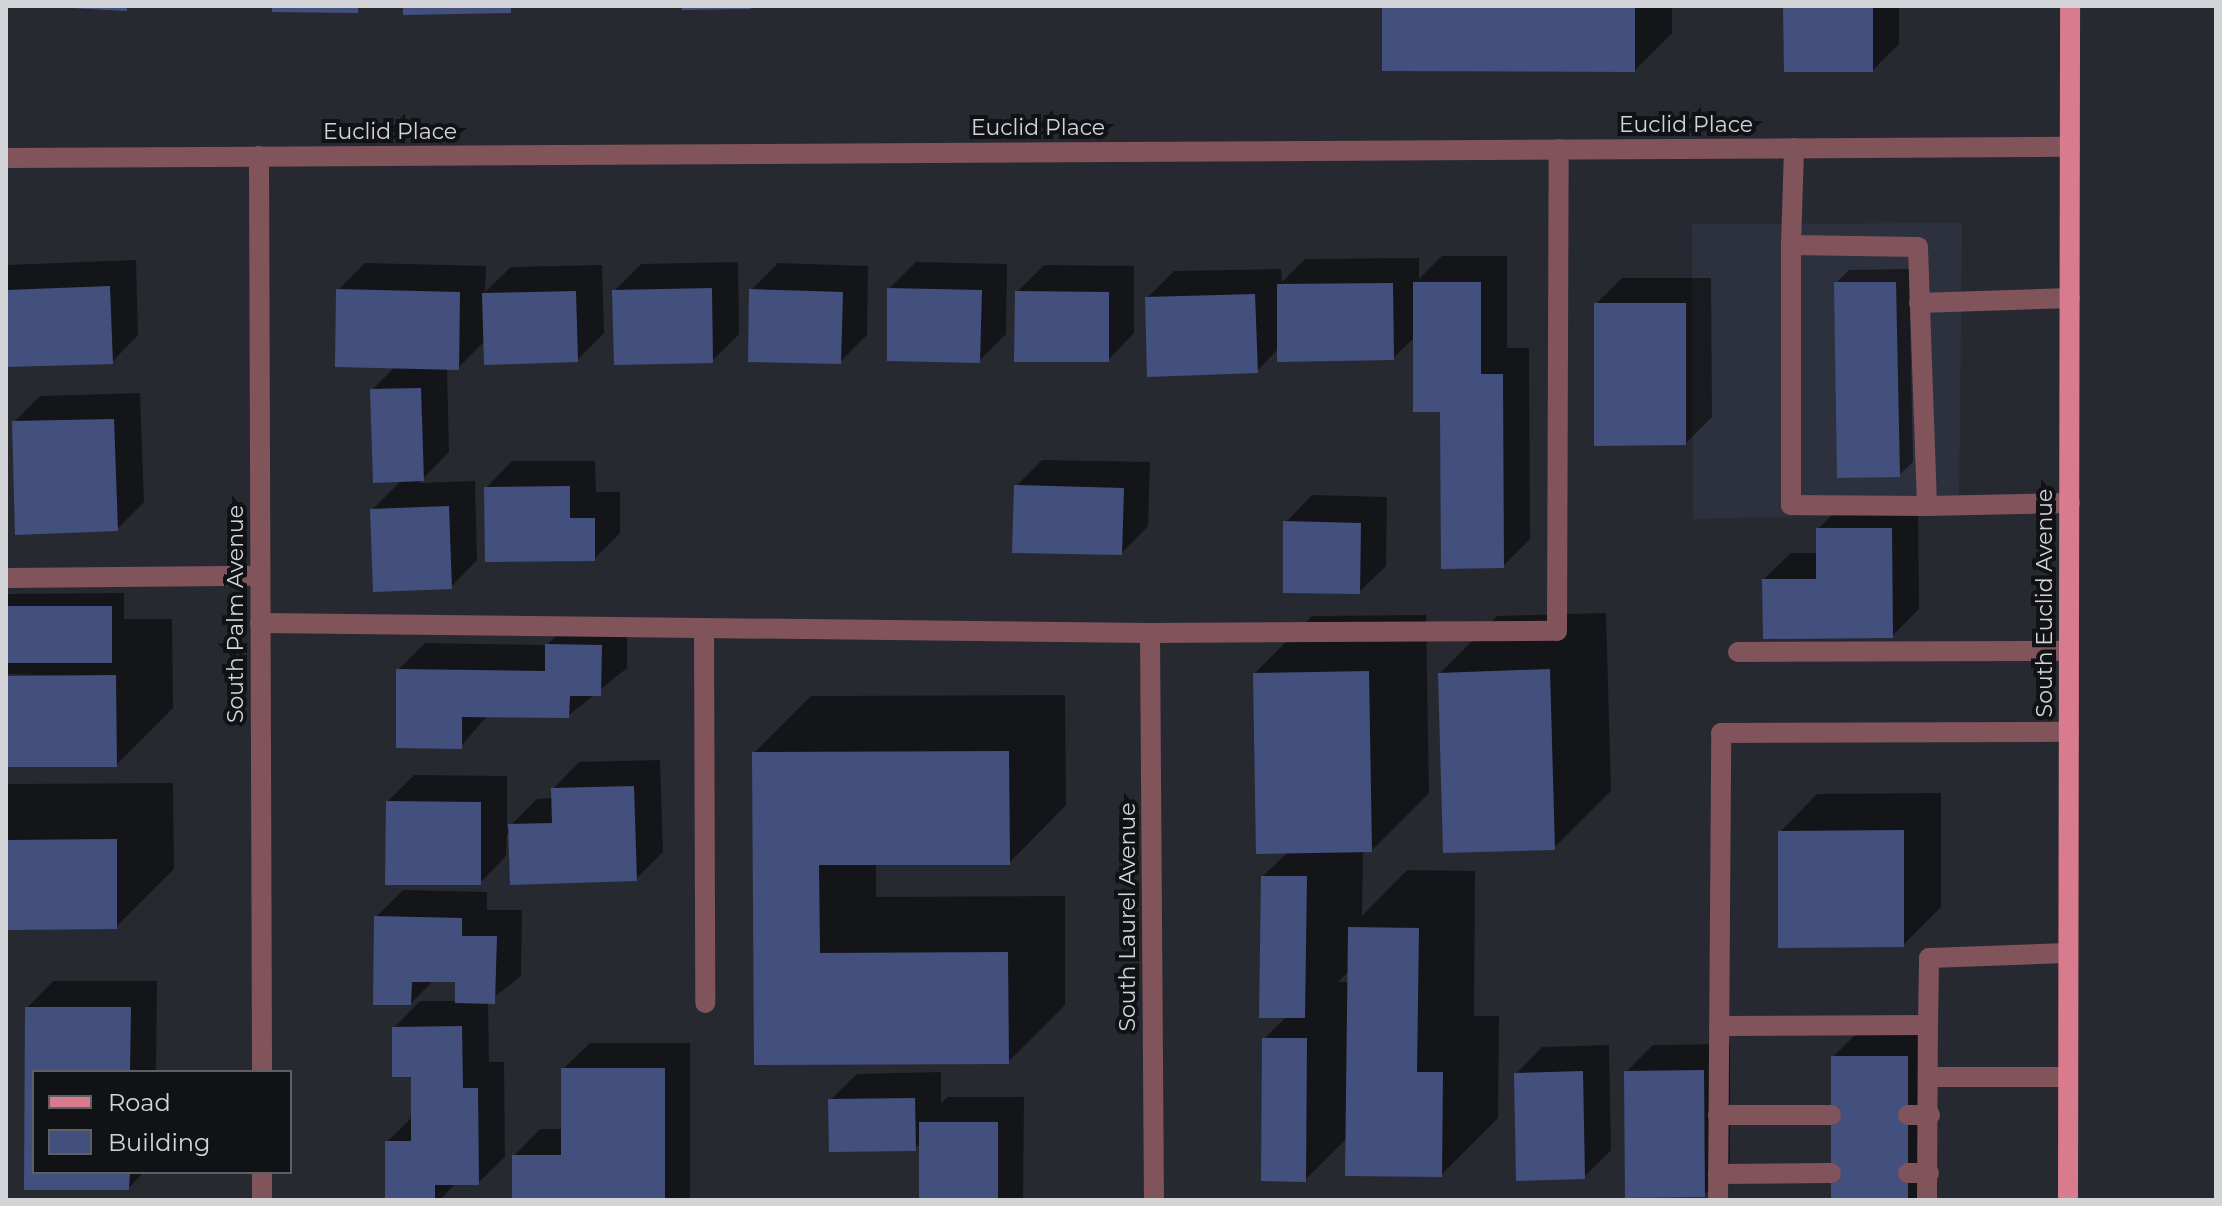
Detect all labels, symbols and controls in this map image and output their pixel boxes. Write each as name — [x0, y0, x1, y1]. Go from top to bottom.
street label: Euclid Place — [1619, 112, 1753, 138]
street label: Euclid Place — [971, 115, 1105, 141]
street label: Euclid Place — [323, 119, 457, 145]
street label: South Euclid Avenue — [2032, 489, 2058, 717]
street label: South Palm Avenue — [223, 505, 249, 723]
street label: South Laurel Avenue — [1115, 803, 1141, 1031]
legend — [32, 1070, 292, 1174]
text: Road — [108, 1088, 171, 1117]
text: Building — [108, 1128, 211, 1157]

